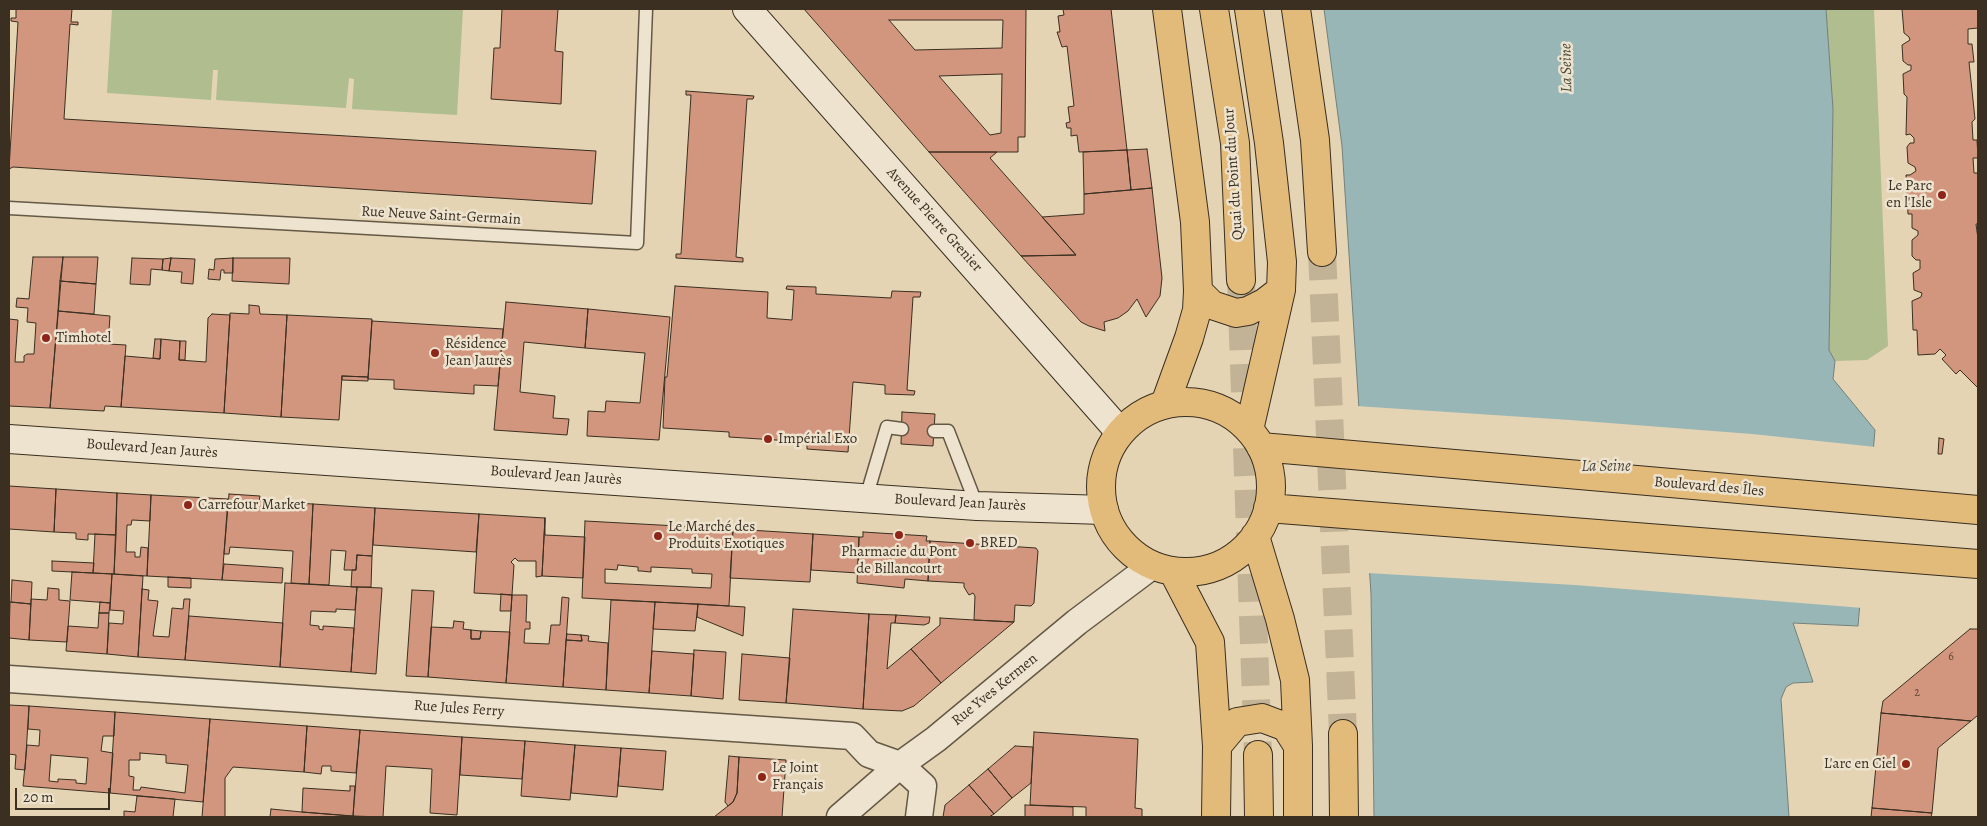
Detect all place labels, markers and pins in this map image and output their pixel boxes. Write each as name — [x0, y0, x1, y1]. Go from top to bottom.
place label: Le Parc en l'Isle — [1886, 177, 1932, 212]
marker: Le Parc en l'Isle — [1936, 189, 1948, 201]
place label: Timhotel — [56, 329, 111, 347]
marker: Timhotel — [40, 332, 52, 344]
place label: Résidence Jean Jaurès — [445, 335, 512, 370]
marker: Résidence Jean Jaurès — [429, 347, 441, 359]
place label: Impérial Exo — [778, 430, 857, 448]
marker: Impérial Exo — [762, 433, 774, 445]
place label: Carrefour Market — [198, 496, 306, 514]
marker: Carrefour Market — [182, 499, 194, 511]
place label: Le Marché des Produits Exotiques — [668, 518, 784, 553]
marker: Pharmacie du Pont de Billancourt — [893, 529, 905, 541]
marker: Le Marché des Produits Exotiques — [652, 530, 664, 542]
place label: BRED — [980, 534, 1018, 552]
marker: BRED — [964, 537, 976, 549]
place label: Pharmacie du Pont de Billancourt — [841, 543, 957, 578]
place label: L'arc en Ciel — [1824, 755, 1896, 773]
marker: L'arc en Ciel — [1900, 758, 1912, 770]
place label: Le Joint Français — [772, 759, 824, 794]
marker: Le Joint Français — [756, 771, 768, 783]

